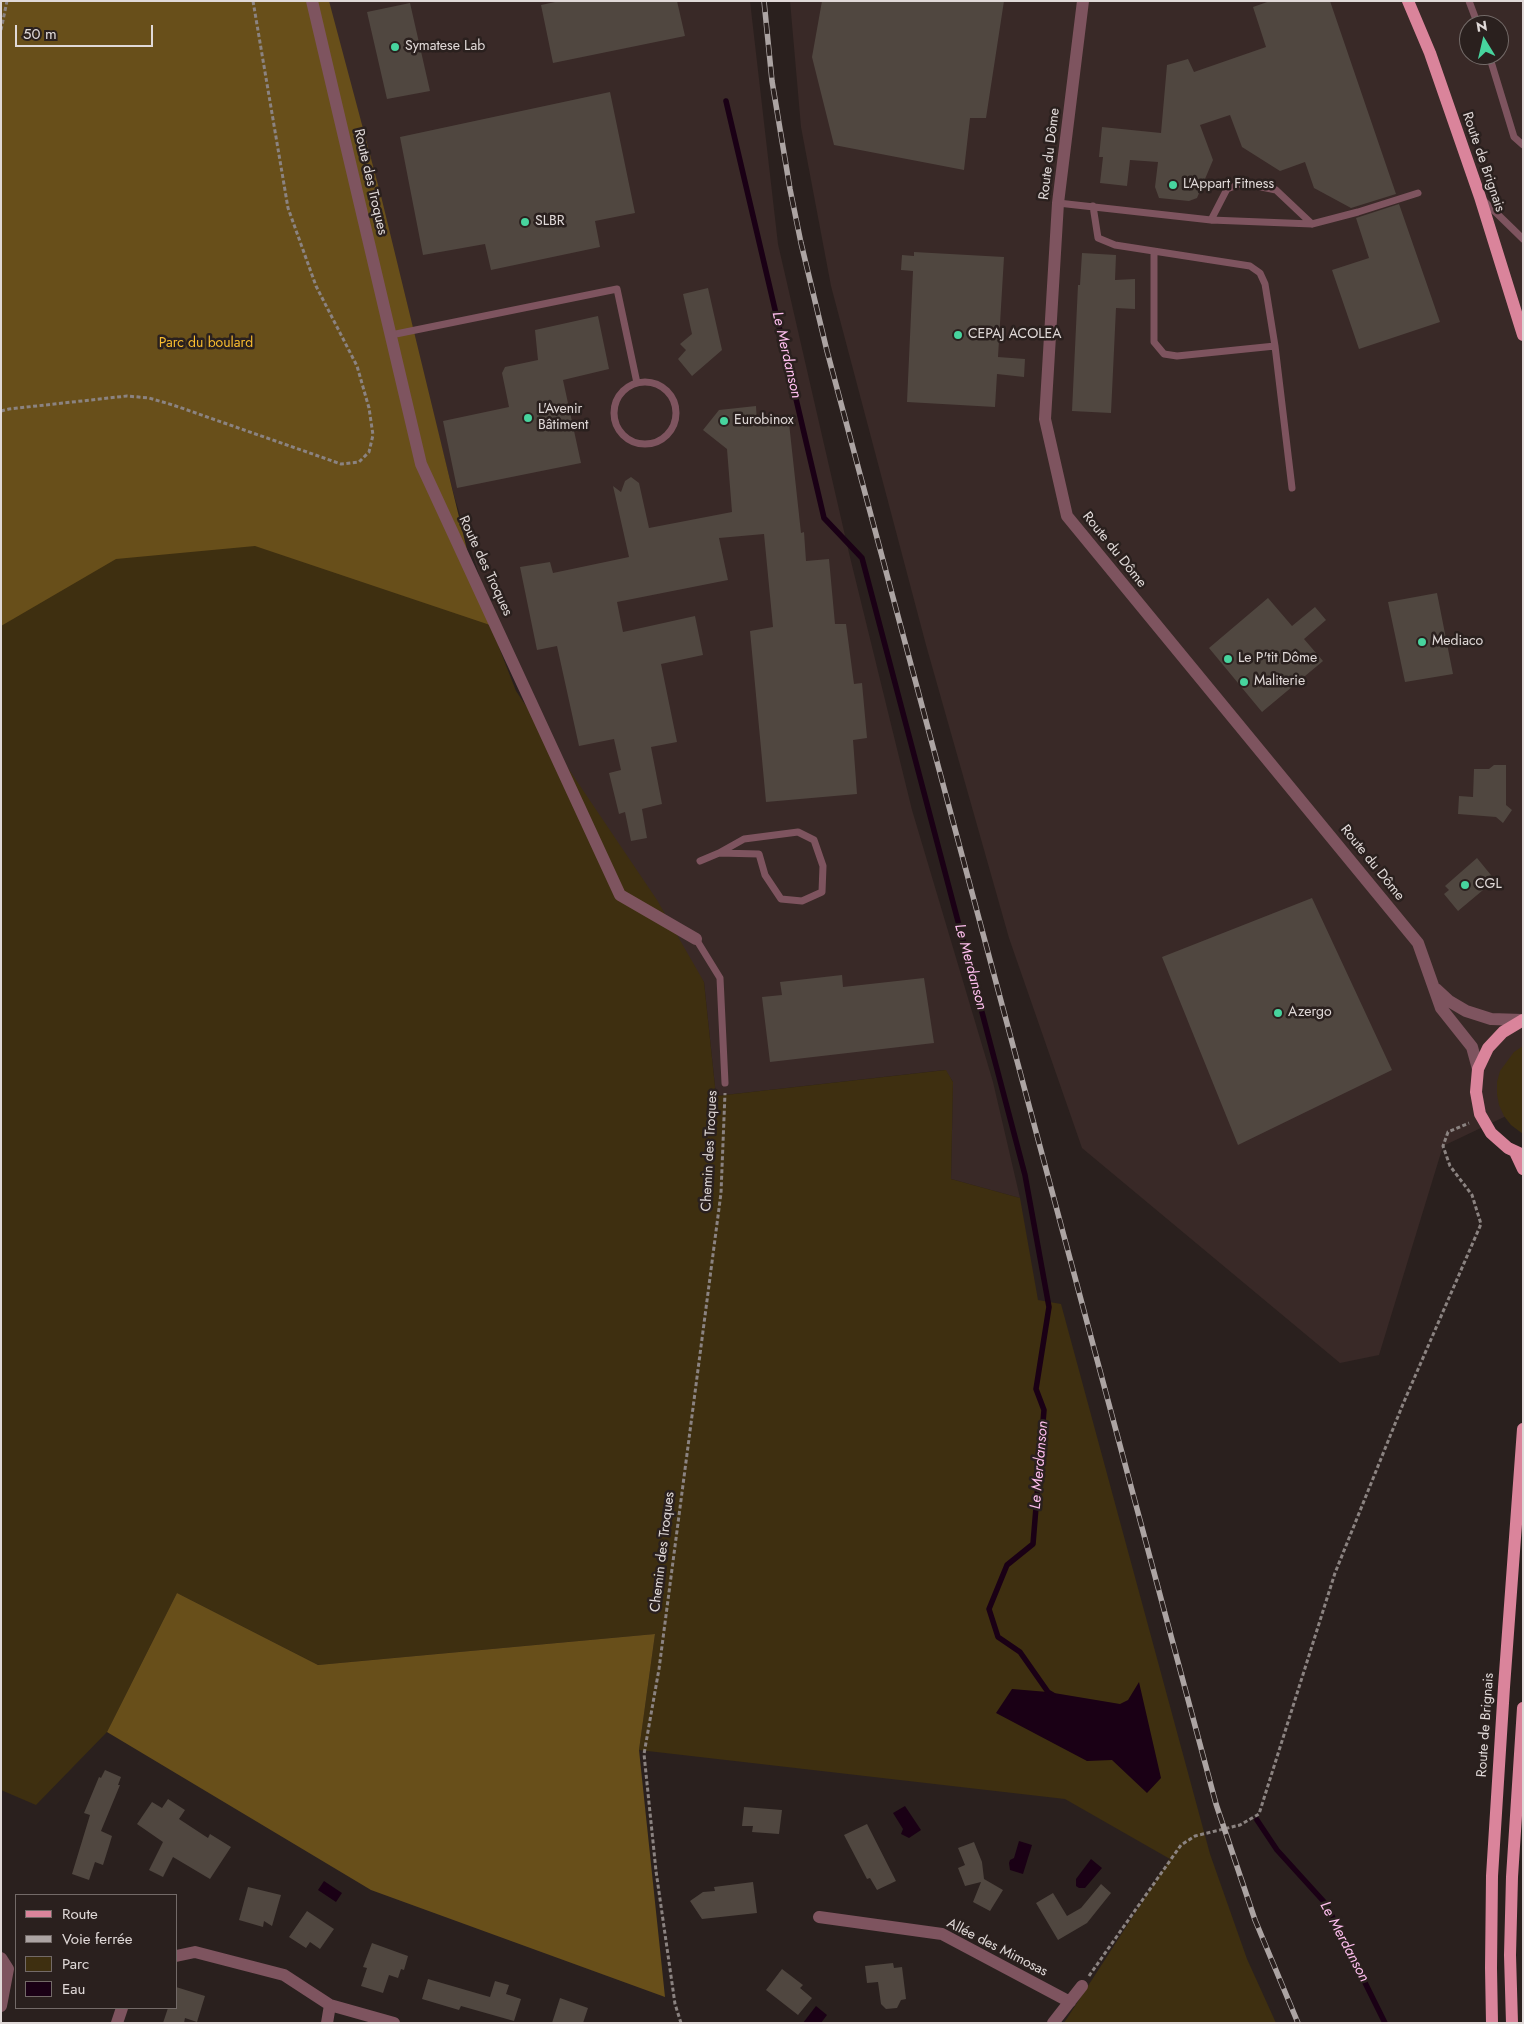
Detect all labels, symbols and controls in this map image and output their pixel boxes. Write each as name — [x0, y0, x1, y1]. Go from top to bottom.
scale bar — [18, 15, 155, 47]
north arrow — [1459, 15, 1509, 65]
text: N — [1475, 15, 1489, 37]
text: 50 m — [23, 23, 57, 45]
place label: Symatese Lab — [405, 39, 485, 55]
marker: Symatese Lab — [389, 41, 401, 53]
street label: Route du Dôme — [1036, 107, 1064, 201]
street label: Route de Brignais — [1458, 110, 1508, 214]
street label: Route des Troques — [350, 127, 390, 237]
place label: L'Appart Fitness — [1183, 177, 1274, 193]
marker: L'Appart Fitness — [1167, 179, 1179, 191]
place label: SLBR — [535, 214, 565, 230]
marker: SLBR — [519, 216, 531, 228]
water label: Le Merdanson — [767, 310, 805, 400]
place label: CEPAJ ACOLEA — [968, 327, 1061, 343]
marker: CEPAJ ACOLEA — [952, 329, 964, 341]
park label: Parc du boulard — [159, 336, 253, 352]
place label: L'Avenir Bâtiment — [538, 402, 588, 434]
marker: L'Avenir Bâtiment — [522, 412, 534, 424]
place label: Eurobinox — [734, 413, 794, 429]
marker: Eurobinox — [718, 415, 730, 427]
street label: Route du Dôme — [1078, 509, 1150, 591]
street label: Route des Troques — [454, 513, 516, 619]
place label: Mediaco — [1432, 634, 1483, 650]
marker: Mediaco — [1416, 636, 1428, 648]
place label: Le P'tit Dôme — [1238, 651, 1317, 667]
marker: Le P'tit Dôme — [1222, 653, 1234, 665]
place label: Maliterie — [1254, 674, 1305, 690]
marker: Maliterie — [1238, 676, 1250, 688]
street label: Route du Dôme — [1336, 822, 1408, 904]
place label: CGL — [1475, 877, 1502, 893]
marker: CGL — [1459, 879, 1471, 891]
water label: Le Merdanson — [950, 922, 990, 1012]
place label: Azergo — [1288, 1005, 1332, 1021]
marker: Azergo — [1272, 1007, 1284, 1019]
street label: Chemin des Troques — [698, 1090, 722, 1212]
water label: Le Merdanson — [1027, 1420, 1053, 1510]
street label: Chemin des Troques — [647, 1491, 679, 1613]
street label: Route de Brignais — [1474, 1672, 1498, 1778]
legend — [15, 1894, 178, 2009]
water label: Le Merdanson — [1315, 1899, 1373, 1985]
text: Route — [62, 1903, 98, 1925]
street label: Allée des Mimosas — [944, 1915, 1050, 1981]
text: Voie ferrée — [62, 1928, 133, 1950]
text: Parc — [62, 1953, 89, 1975]
text: Eau — [62, 1978, 85, 2000]

